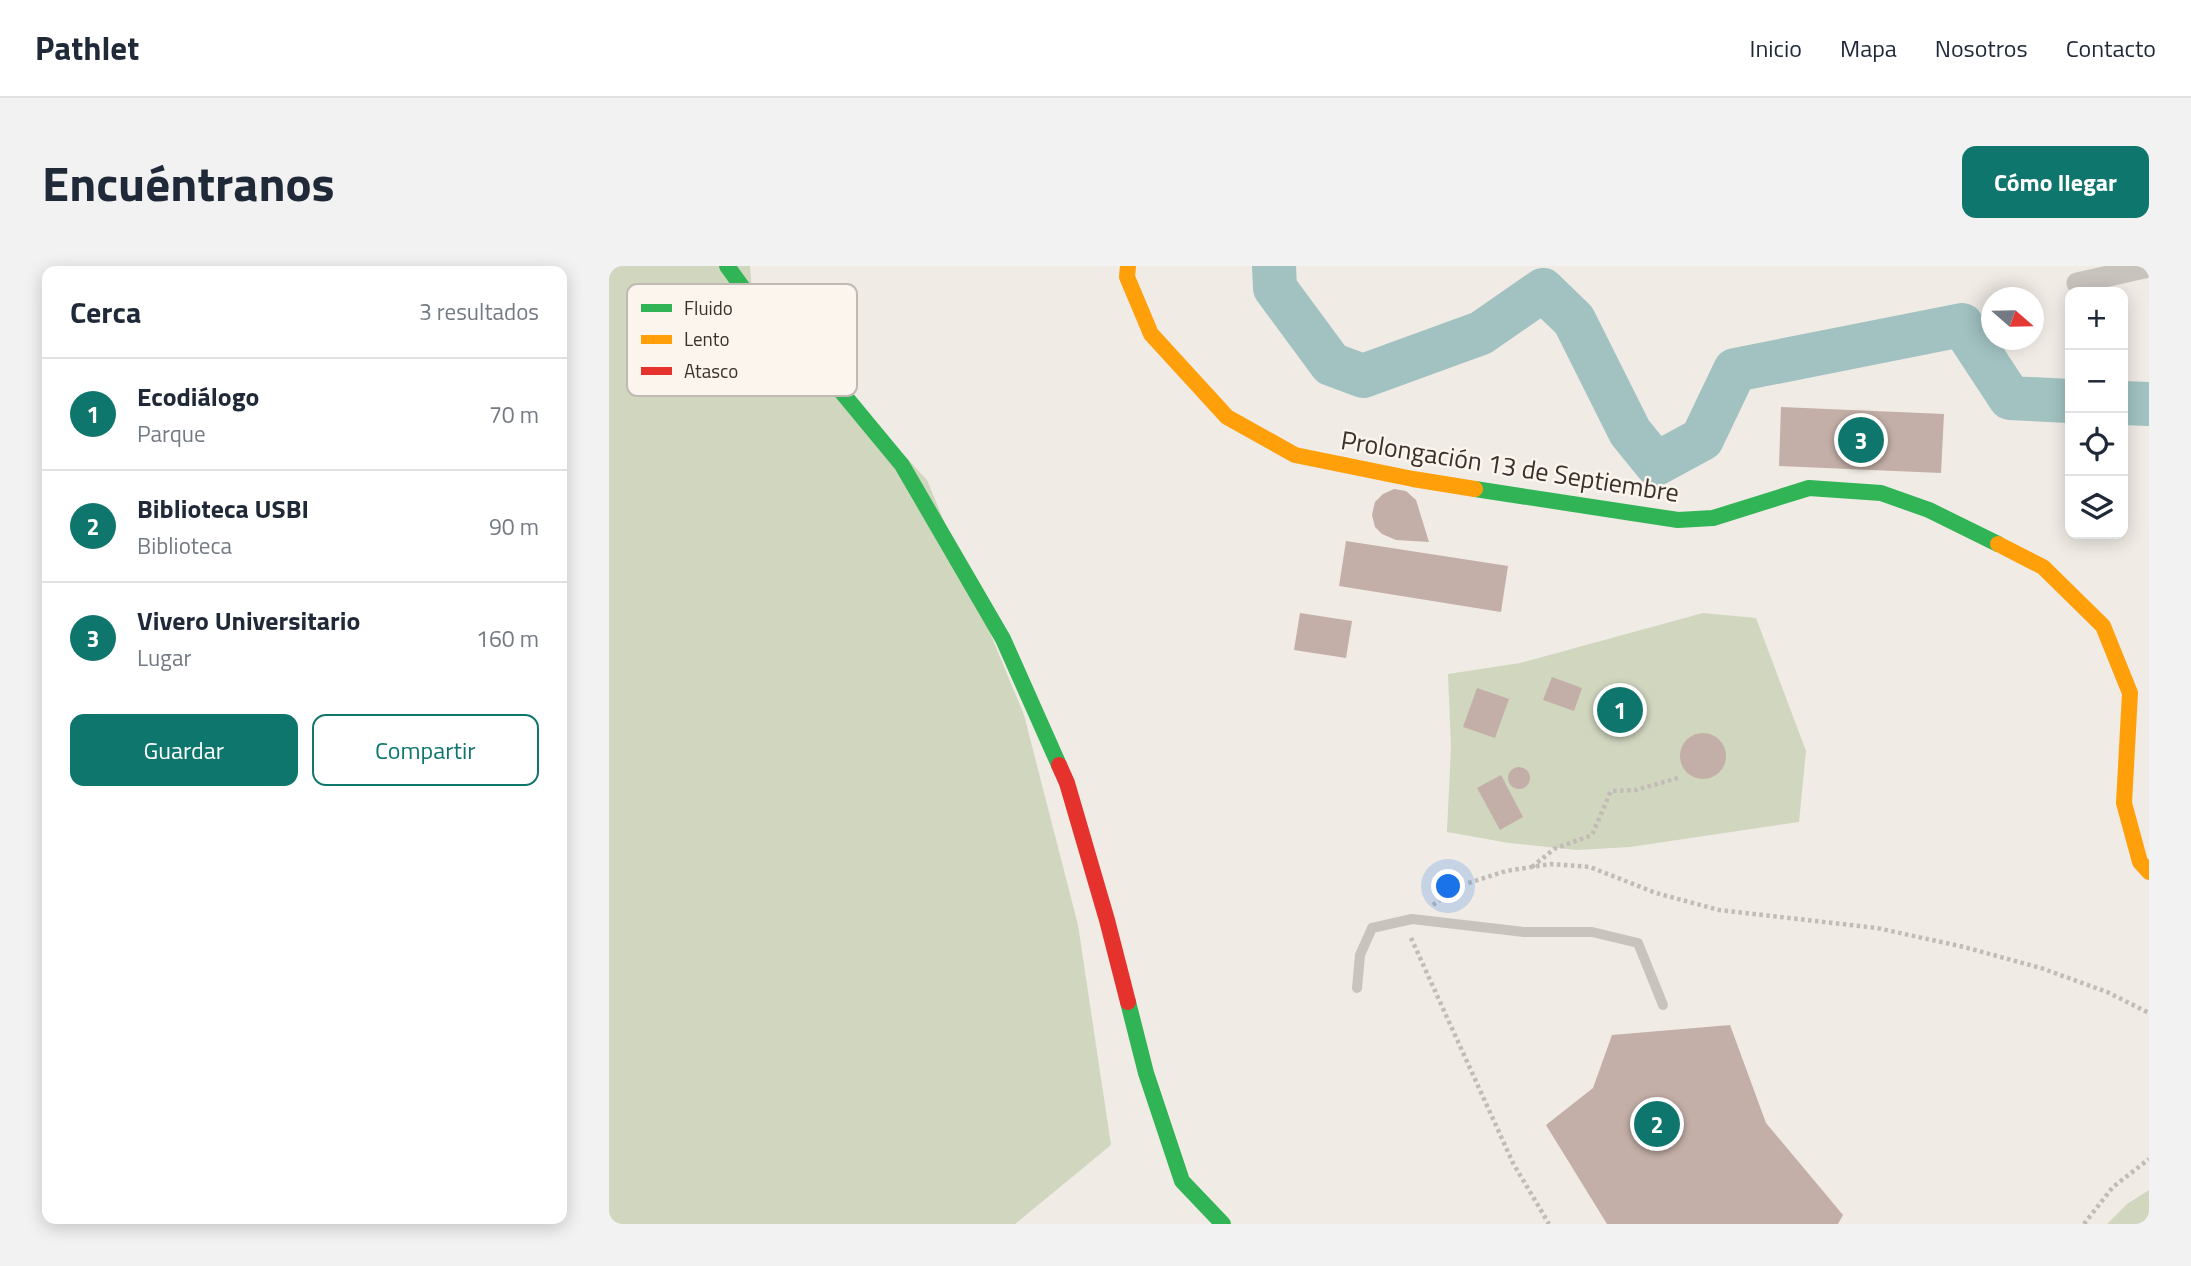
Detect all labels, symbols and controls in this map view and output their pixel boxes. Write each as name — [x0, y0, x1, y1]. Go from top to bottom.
text: Pathlet — [35, 23, 139, 73]
text: Inicio — [1750, 30, 1802, 66]
text: Mapa — [1840, 30, 1897, 66]
text: Nosotros — [1935, 30, 2028, 66]
text: Contacto — [2066, 30, 2156, 66]
text: Encuéntranos — [42, 145, 335, 220]
button: Cómo llegar — [1962, 146, 2149, 218]
legend — [627, 284, 857, 396]
north arrow — [1981, 287, 2044, 350]
map controls — [2065, 287, 2128, 539]
button: + — [2065, 287, 2128, 350]
text: Cerca — [70, 289, 141, 335]
text: Fluido — [684, 293, 733, 322]
text: 3 resultados — [419, 294, 539, 329]
text: Lento — [684, 324, 729, 353]
button: − — [2065, 350, 2128, 413]
text: Atasco — [684, 356, 738, 385]
text: Ecodiálogo — [137, 377, 259, 416]
text: 1 — [87, 397, 99, 432]
text: 70 m — [489, 397, 539, 432]
button: locate — [2065, 413, 2128, 476]
pin: 3 — [1838, 414, 1884, 466]
text: Parque — [137, 416, 206, 451]
street label: Prolongación 13 de Septiembre — [1338, 420, 1682, 512]
button: layers — [2065, 476, 2128, 539]
text: Biblioteca USBI — [137, 489, 309, 528]
text: 2 — [87, 509, 99, 544]
text: 90 m — [489, 509, 539, 544]
text: Biblioteca — [137, 528, 232, 563]
text: Vivero Universitario — [137, 601, 360, 640]
text: 3 — [87, 621, 99, 656]
text: 160 m — [476, 621, 539, 656]
text: Lugar — [137, 640, 191, 675]
pin: 1 — [1597, 684, 1643, 736]
button: Guardar — [70, 714, 298, 786]
button: Compartir — [312, 714, 539, 786]
your location — [1431, 869, 1465, 903]
pin: 2 — [1634, 1098, 1680, 1150]

